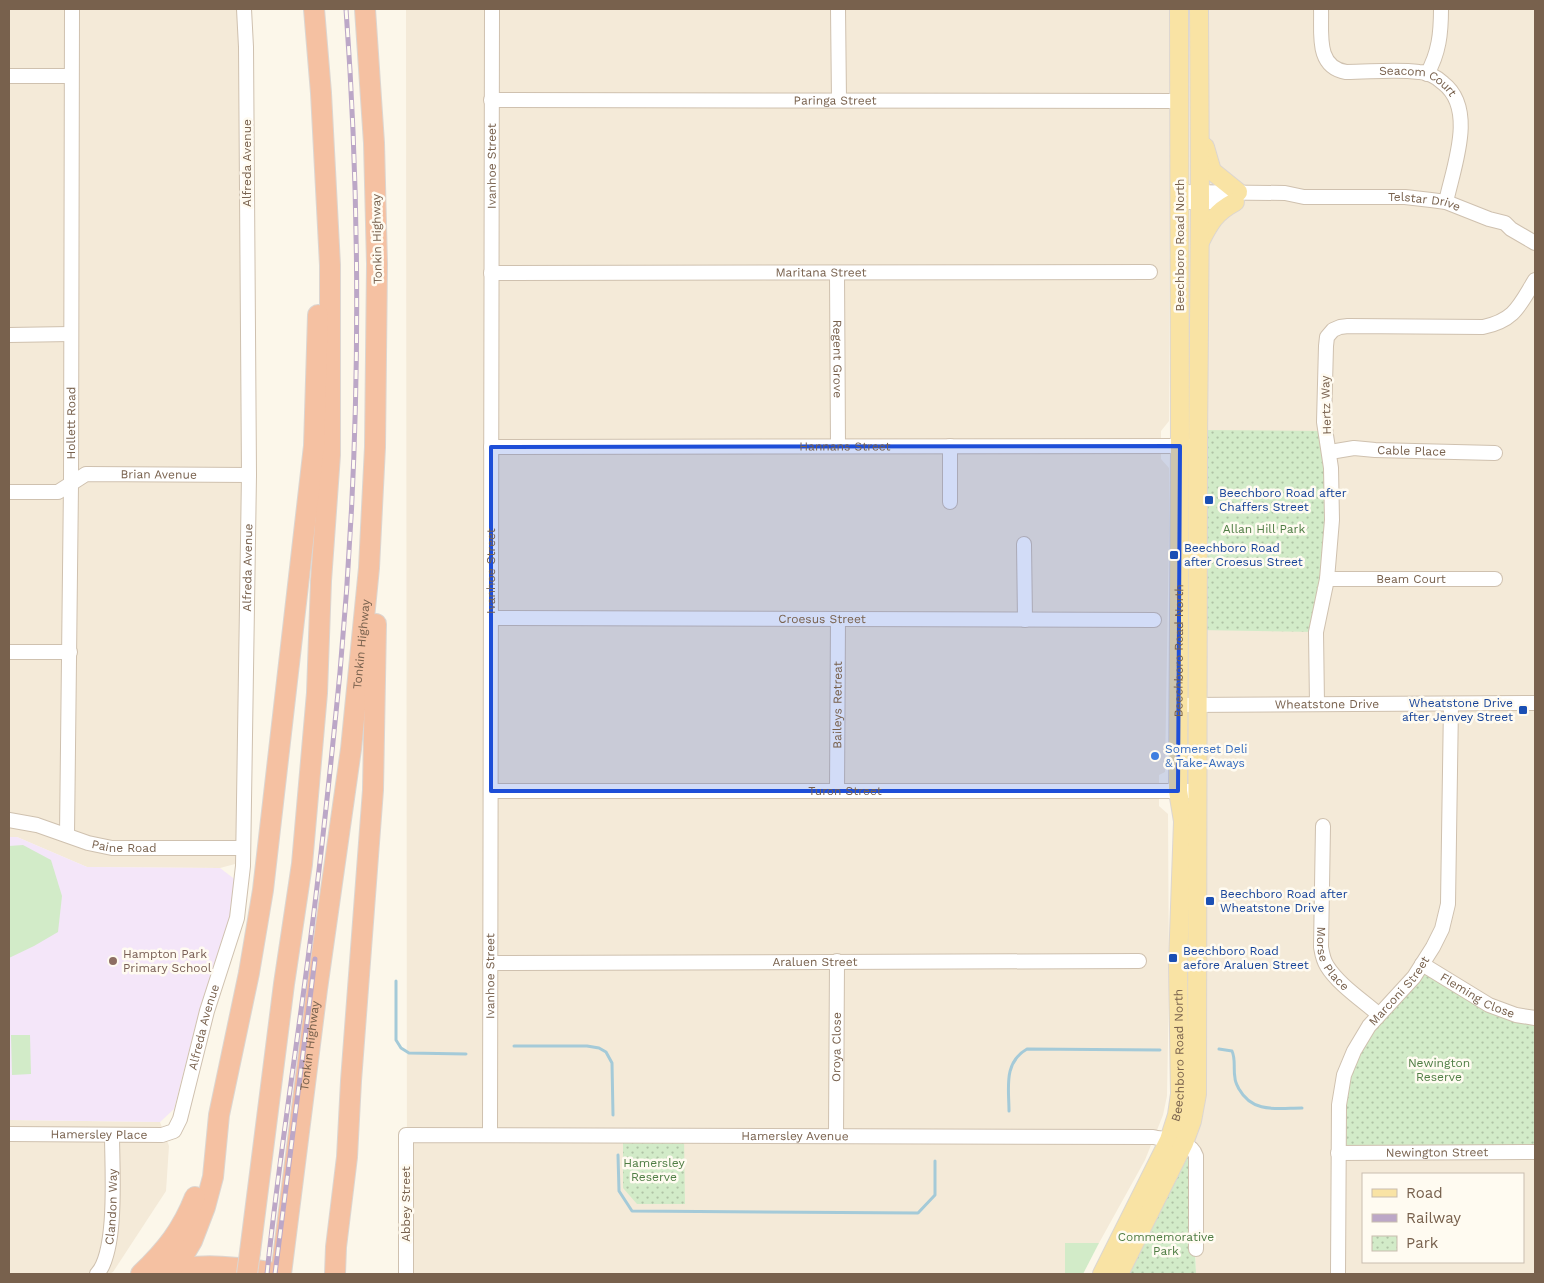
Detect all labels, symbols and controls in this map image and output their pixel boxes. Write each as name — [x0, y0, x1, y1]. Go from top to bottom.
street label: Seacom Court — [1379, 64, 1460, 99]
street label: Paringa Street — [794, 93, 876, 108]
street label: Alfreda Avenue — [240, 119, 254, 207]
street label: Ivanhoe Street — [485, 123, 499, 209]
street label: Beechboro Road North — [1173, 179, 1187, 311]
street label: Telstar Drive — [1388, 190, 1463, 214]
street label: Tonkin Highway — [369, 193, 385, 284]
street label: Maritana Street — [775, 265, 867, 280]
street label: Regent Grove — [830, 320, 845, 398]
street label: Hertz Way — [1318, 374, 1334, 435]
street label: Hollett Road — [64, 387, 78, 459]
street label: Hannans Street — [799, 439, 891, 454]
street label: Cable Place — [1377, 443, 1446, 459]
street label: Brian Avenue — [121, 467, 197, 482]
place label: Beechboro Road after Chaffers Street — [1219, 486, 1347, 514]
marker: Beechboro Road after Chaffers Street — [1203, 494, 1215, 506]
park label: Allan Hill Park — [1223, 522, 1305, 536]
street label: Alfreda Avenue — [240, 523, 255, 612]
street label: Ivanhoe Street — [484, 528, 498, 614]
place label: Beechboro Road after Croesus Street — [1184, 541, 1303, 569]
marker: Beechboro Road after Croesus Street — [1168, 549, 1180, 561]
street label: Beam Court — [1376, 572, 1446, 586]
street label: Beechboro Road North — [1171, 584, 1186, 717]
street label: Tonkin Highway — [350, 598, 373, 690]
street label: Croesus Street — [778, 612, 866, 626]
street label: Baileys Retreat — [830, 661, 845, 749]
place label: Wheatstone Drive after Jenvey Street — [1402, 696, 1513, 724]
street label: Wheatstone Drive — [1275, 697, 1379, 711]
marker: Wheatstone Drive after Jenvey Street — [1517, 704, 1529, 716]
place label: Somerset Deli & Take-Aways — [1165, 742, 1248, 770]
marker: Somerset Deli & Take-Aways — [1149, 750, 1161, 762]
street label: Turon Street — [808, 784, 882, 798]
street label: Paine Road — [90, 837, 157, 855]
place label: Beechboro Road after Wheatstone Drive — [1220, 887, 1348, 915]
marker: Beechboro Road after Wheatstone Drive — [1204, 895, 1216, 907]
street label: Morse Place — [1314, 926, 1352, 994]
street label: Ivanhoe Street — [483, 933, 497, 1019]
place label: Beechboro Road aefore Araluen Street — [1183, 944, 1309, 972]
place label: Hampton Park Primary School — [123, 947, 212, 975]
marker: Beechboro Road aefore Araluen Street — [1167, 952, 1179, 964]
street label: Marconi Street — [1366, 954, 1432, 1028]
marker: Hampton Park Primary School — [107, 955, 119, 967]
street label: Araluen Street — [772, 955, 858, 969]
street label: Fleming Close — [1438, 970, 1517, 1021]
street label: Alfreda Avenue — [186, 982, 222, 1071]
street label: Beechboro Road North — [1168, 989, 1187, 1123]
street label: Tonkin Highway — [297, 999, 323, 1092]
street label: Oroya Close — [829, 1012, 844, 1082]
park label: Newington Reserve — [1408, 1056, 1470, 1084]
street label: Hamersley Place — [51, 1127, 147, 1142]
street label: Hamersley Avenue — [741, 1129, 849, 1143]
street label: Newington Street — [1386, 1145, 1488, 1160]
park label: Hamersley Reserve — [623, 1156, 685, 1184]
street label: Abbey Street — [399, 1166, 413, 1242]
street label: Clandon Way — [102, 1168, 120, 1246]
legend — [1362, 1173, 1524, 1263]
text: Road — [1406, 1184, 1443, 1202]
text: Railway — [1406, 1209, 1461, 1227]
park label: Commemorative Park — [1118, 1230, 1214, 1258]
text: Park — [1406, 1234, 1439, 1252]

